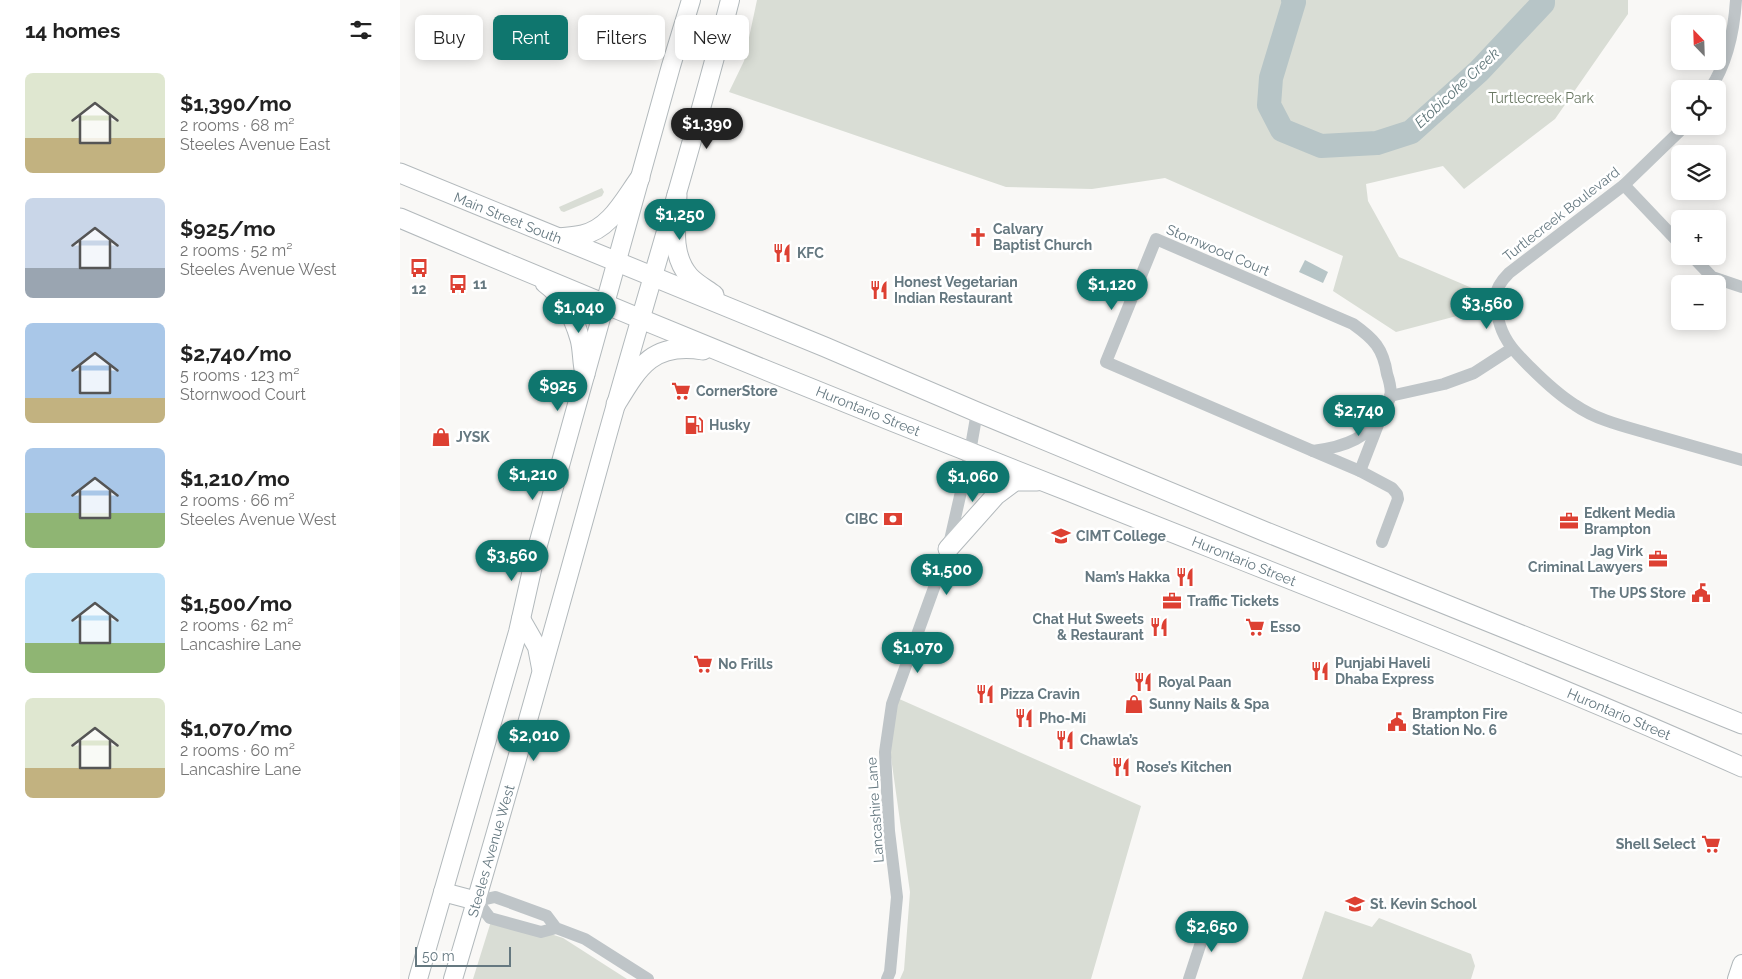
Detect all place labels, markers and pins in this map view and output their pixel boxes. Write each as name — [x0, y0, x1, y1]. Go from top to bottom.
pin: $1,390 — [666, 108, 748, 150]
pin: $1,250 — [639, 198, 721, 241]
place label: Calvary Baptist Church — [993, 221, 1092, 253]
church icon: Calvary Baptist Church — [967, 226, 989, 248]
restaurant icon: KFC — [771, 242, 793, 264]
place label: KFC — [797, 245, 824, 261]
bus stop icon: 12 — [408, 257, 430, 279]
pin: $1,120 — [1071, 268, 1153, 311]
bus stop icon: 11 — [447, 273, 469, 295]
place label: Honest Vegetarian Indian Restaurant — [894, 274, 1018, 306]
place label: 11 — [473, 276, 487, 292]
restaurant icon: Honest Vegetarian Indian Restaurant — [868, 279, 890, 301]
place label: 12 — [412, 281, 427, 297]
pin: $3,560 — [1446, 288, 1528, 330]
pin: $1,040 — [538, 292, 620, 334]
pin: $925 — [528, 370, 588, 412]
supermarket icon: CornerStore — [670, 380, 692, 402]
place label: CornerStore — [696, 383, 778, 399]
pin: $2,740 — [1318, 394, 1400, 437]
fuel station icon: Husky — [683, 414, 705, 436]
place label: Husky — [709, 417, 751, 433]
shop icon: JYSK — [430, 426, 452, 448]
place label: JYSK — [456, 429, 490, 445]
pin: $1,210 — [492, 458, 574, 501]
pin: $1,060 — [932, 460, 1014, 503]
place label: Edkent Media Brampton — [1584, 505, 1675, 537]
bank icon: CIBC — [882, 508, 904, 530]
office icon: Edkent Media Brampton — [1558, 510, 1580, 532]
place label: CIBC — [845, 511, 878, 527]
school or university icon: CIMT College — [1050, 525, 1072, 547]
place label: CIMT College — [1076, 528, 1167, 544]
pin: $3,560 — [471, 540, 553, 582]
place label: Jag Virk Criminal Lawyers — [1528, 543, 1643, 575]
office icon: Jag Virk Criminal Lawyers — [1647, 548, 1669, 570]
pin: $1,500 — [906, 554, 988, 596]
restaurant icon: Nam’s Hakka — [1174, 566, 1196, 588]
place label: Nam’s Hakka — [1085, 569, 1170, 585]
public building icon: The UPS Store — [1690, 582, 1712, 604]
place label: The UPS Store — [1590, 585, 1687, 601]
office icon: Traffic Tickets — [1161, 590, 1183, 612]
place label: Traffic Tickets — [1187, 593, 1279, 609]
place label: Chat Hut Sweets & Restaurant — [1033, 611, 1145, 643]
restaurant icon: Chat Hut Sweets & Restaurant — [1148, 616, 1170, 638]
supermarket icon: Esso — [1244, 616, 1266, 638]
place label: Esso — [1270, 619, 1301, 635]
pin: $1,070 — [877, 632, 959, 674]
supermarket icon: No Frills — [692, 653, 714, 675]
place label: Punjabi Haveli Dhaba Express — [1335, 655, 1434, 687]
place label: No Frills — [718, 656, 773, 672]
restaurant icon: Punjabi Haveli Dhaba Express — [1309, 660, 1331, 682]
restaurant icon: Royal Paan — [1132, 671, 1154, 693]
place label: Royal Paan — [1158, 674, 1231, 690]
restaurant icon: Pizza Cravin — [974, 683, 996, 705]
place label: Pizza Cravin — [1000, 686, 1080, 702]
shop icon: Sunny Nails & Spa — [1123, 693, 1145, 715]
place label: Sunny Nails & Spa — [1149, 696, 1269, 712]
place label: Brampton Fire Station No. 6 — [1412, 706, 1508, 738]
restaurant icon: Pho-Mi — [1013, 707, 1035, 729]
place label: Pho-Mi — [1039, 710, 1086, 726]
public building icon: Brampton Fire Station No. 6 — [1386, 711, 1408, 733]
pin: $2,010 — [493, 720, 575, 762]
restaurant icon: Chawla’s — [1054, 729, 1076, 751]
place label: Chawla’s — [1080, 732, 1138, 748]
restaurant icon: Rose’s Kitchen — [1110, 756, 1132, 778]
place label: Rose’s Kitchen — [1136, 759, 1232, 775]
supermarket icon: Shell Select — [1700, 833, 1722, 855]
place label: Shell Select — [1616, 836, 1697, 852]
school or university icon: St. Kevin School — [1344, 893, 1366, 915]
place label: St. Kevin School — [1370, 896, 1477, 912]
pin: $2,650 — [1171, 910, 1253, 953]

